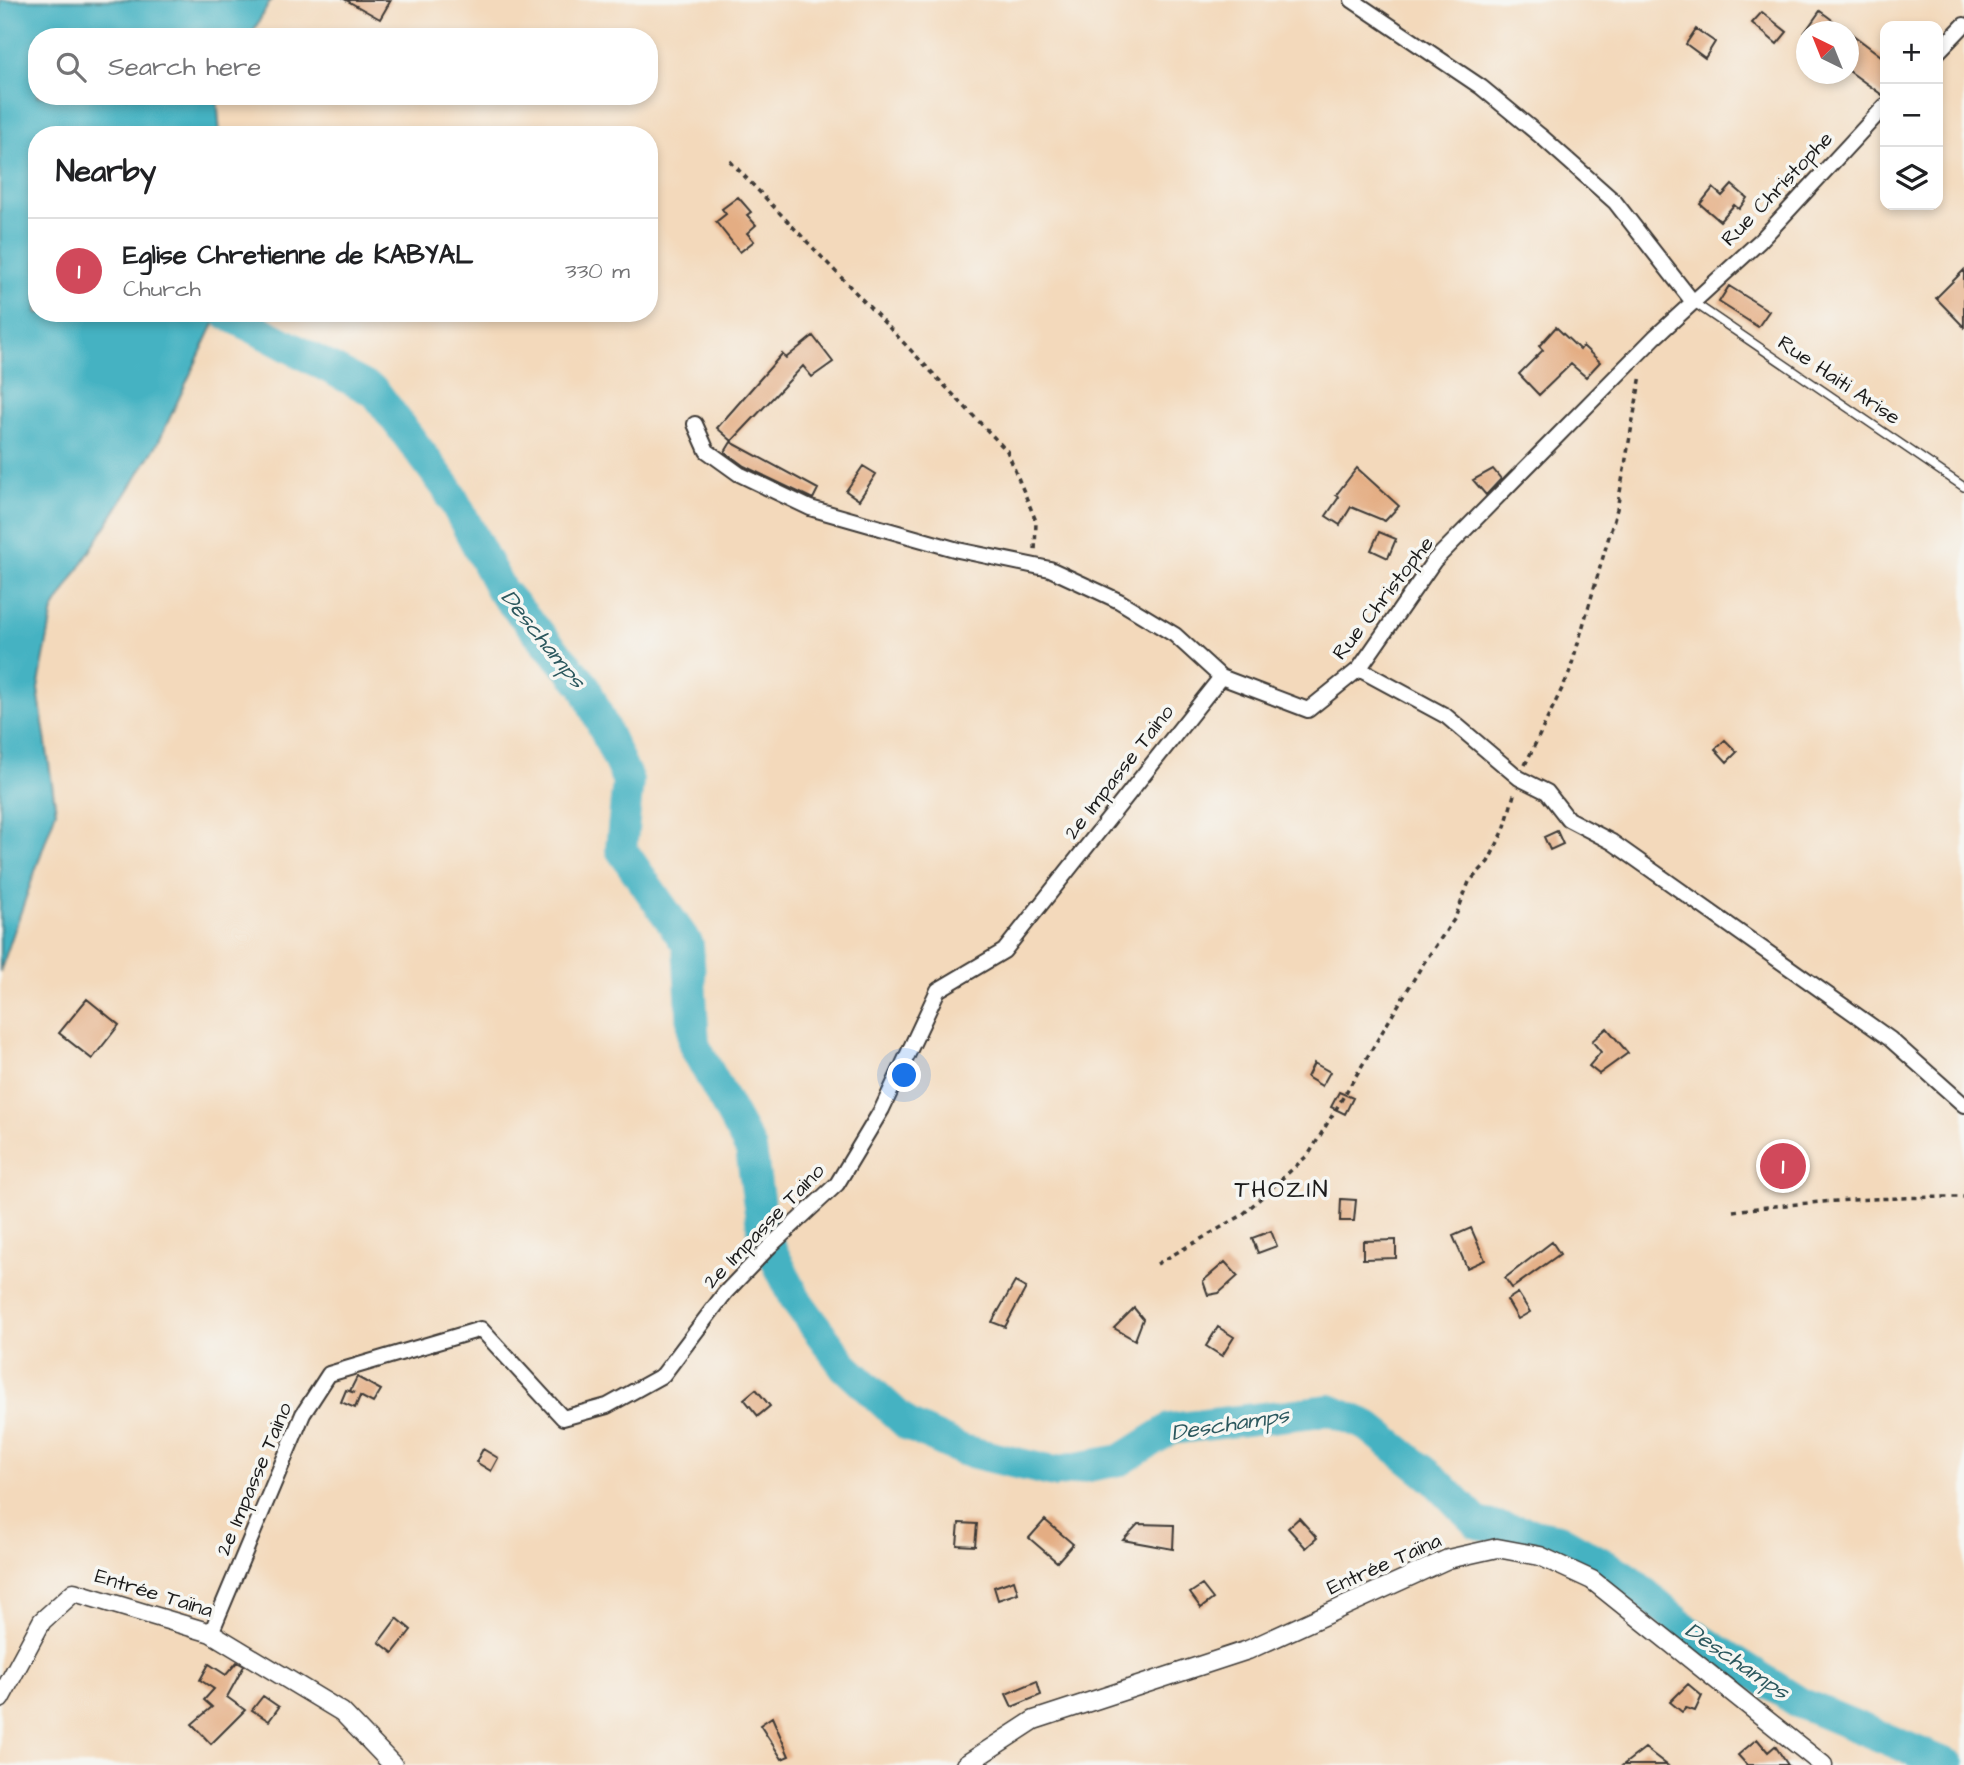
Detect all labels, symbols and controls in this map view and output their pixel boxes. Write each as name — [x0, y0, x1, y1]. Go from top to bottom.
north arrow — [1796, 21, 1859, 84]
map controls — [1880, 21, 1943, 210]
button: + — [1880, 21, 1943, 84]
search box — [28, 28, 658, 105]
icon: search — [52, 48, 90, 86]
text: Search here — [108, 49, 261, 85]
button: − — [1880, 84, 1943, 147]
street label: Rue Christophe — [1715, 125, 1840, 254]
button: layers — [1880, 147, 1943, 210]
text: Nearby — [56, 151, 156, 193]
text: Eglise Chretienne de KABYAL — [123, 237, 473, 273]
text: 1 — [78, 255, 80, 287]
text: 330 m — [565, 255, 630, 287]
text: Church — [123, 273, 201, 305]
street label: Rue Haiti Arise — [1772, 328, 1906, 432]
street label: Rue Christophe — [1325, 530, 1441, 667]
water label: Deschamps — [493, 583, 594, 696]
street label: 2e Impasse Taino — [1057, 698, 1182, 846]
your location — [887, 1058, 921, 1092]
pin: 1 — [1760, 1140, 1806, 1192]
street label: 2e Impasse Taino — [697, 1157, 832, 1296]
district label: THOZIN — [1234, 1173, 1330, 1207]
street label: 2e Impasse Taino — [209, 1398, 300, 1560]
water label: Deschamps — [1169, 1399, 1293, 1449]
street label: Entrée Taïna — [1322, 1526, 1446, 1602]
street label: Entrée Taïna — [91, 1561, 217, 1625]
water label: Deschamps — [1679, 1615, 1796, 1708]

